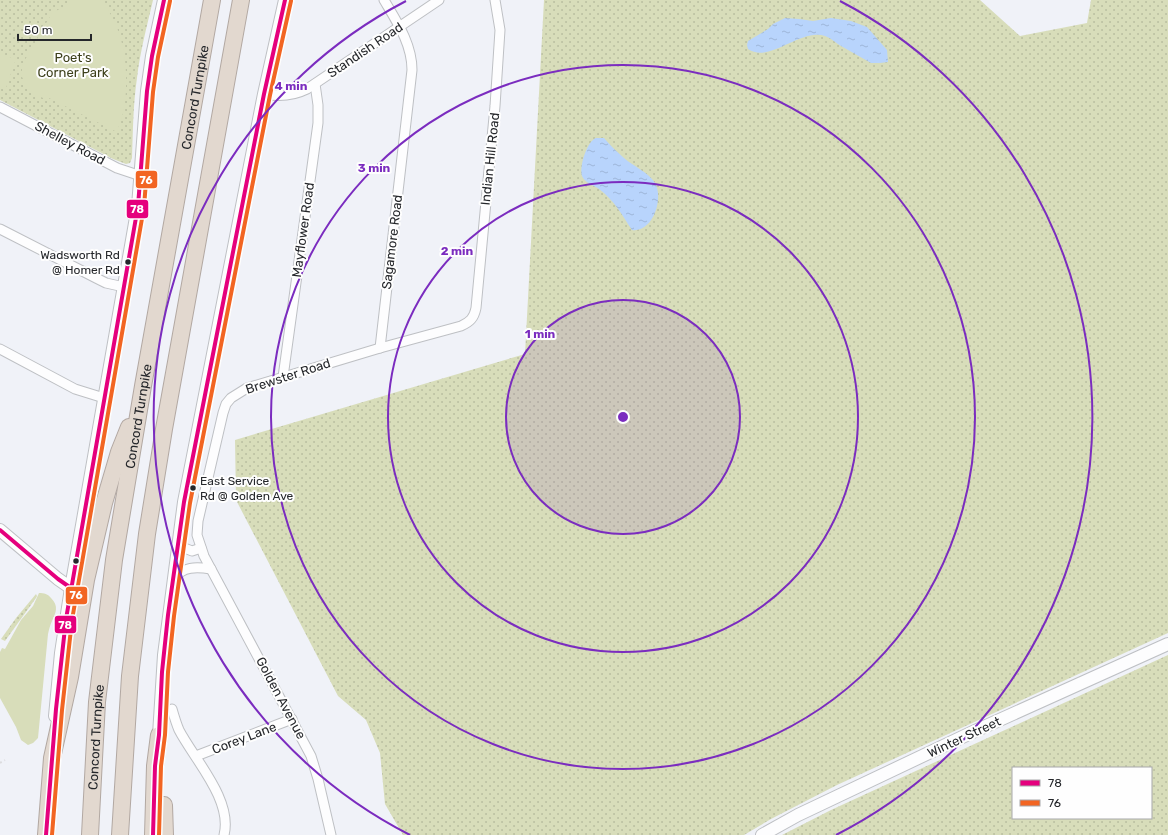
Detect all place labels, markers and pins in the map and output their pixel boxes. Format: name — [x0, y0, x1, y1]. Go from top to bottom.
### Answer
place label: Wadsworth Rd @ Homer Rd — [40, 248, 120, 277]
marker: Wadsworth Rd @ Homer Rd — [123, 257, 133, 267]
centre of rings — [616, 410, 630, 424]
place label: East Service Rd @ Golden Ave — [200, 474, 294, 503]
marker: East Service Rd @ Golden Ave — [188, 483, 198, 493]
unlabelled marker — [71, 556, 81, 566]

